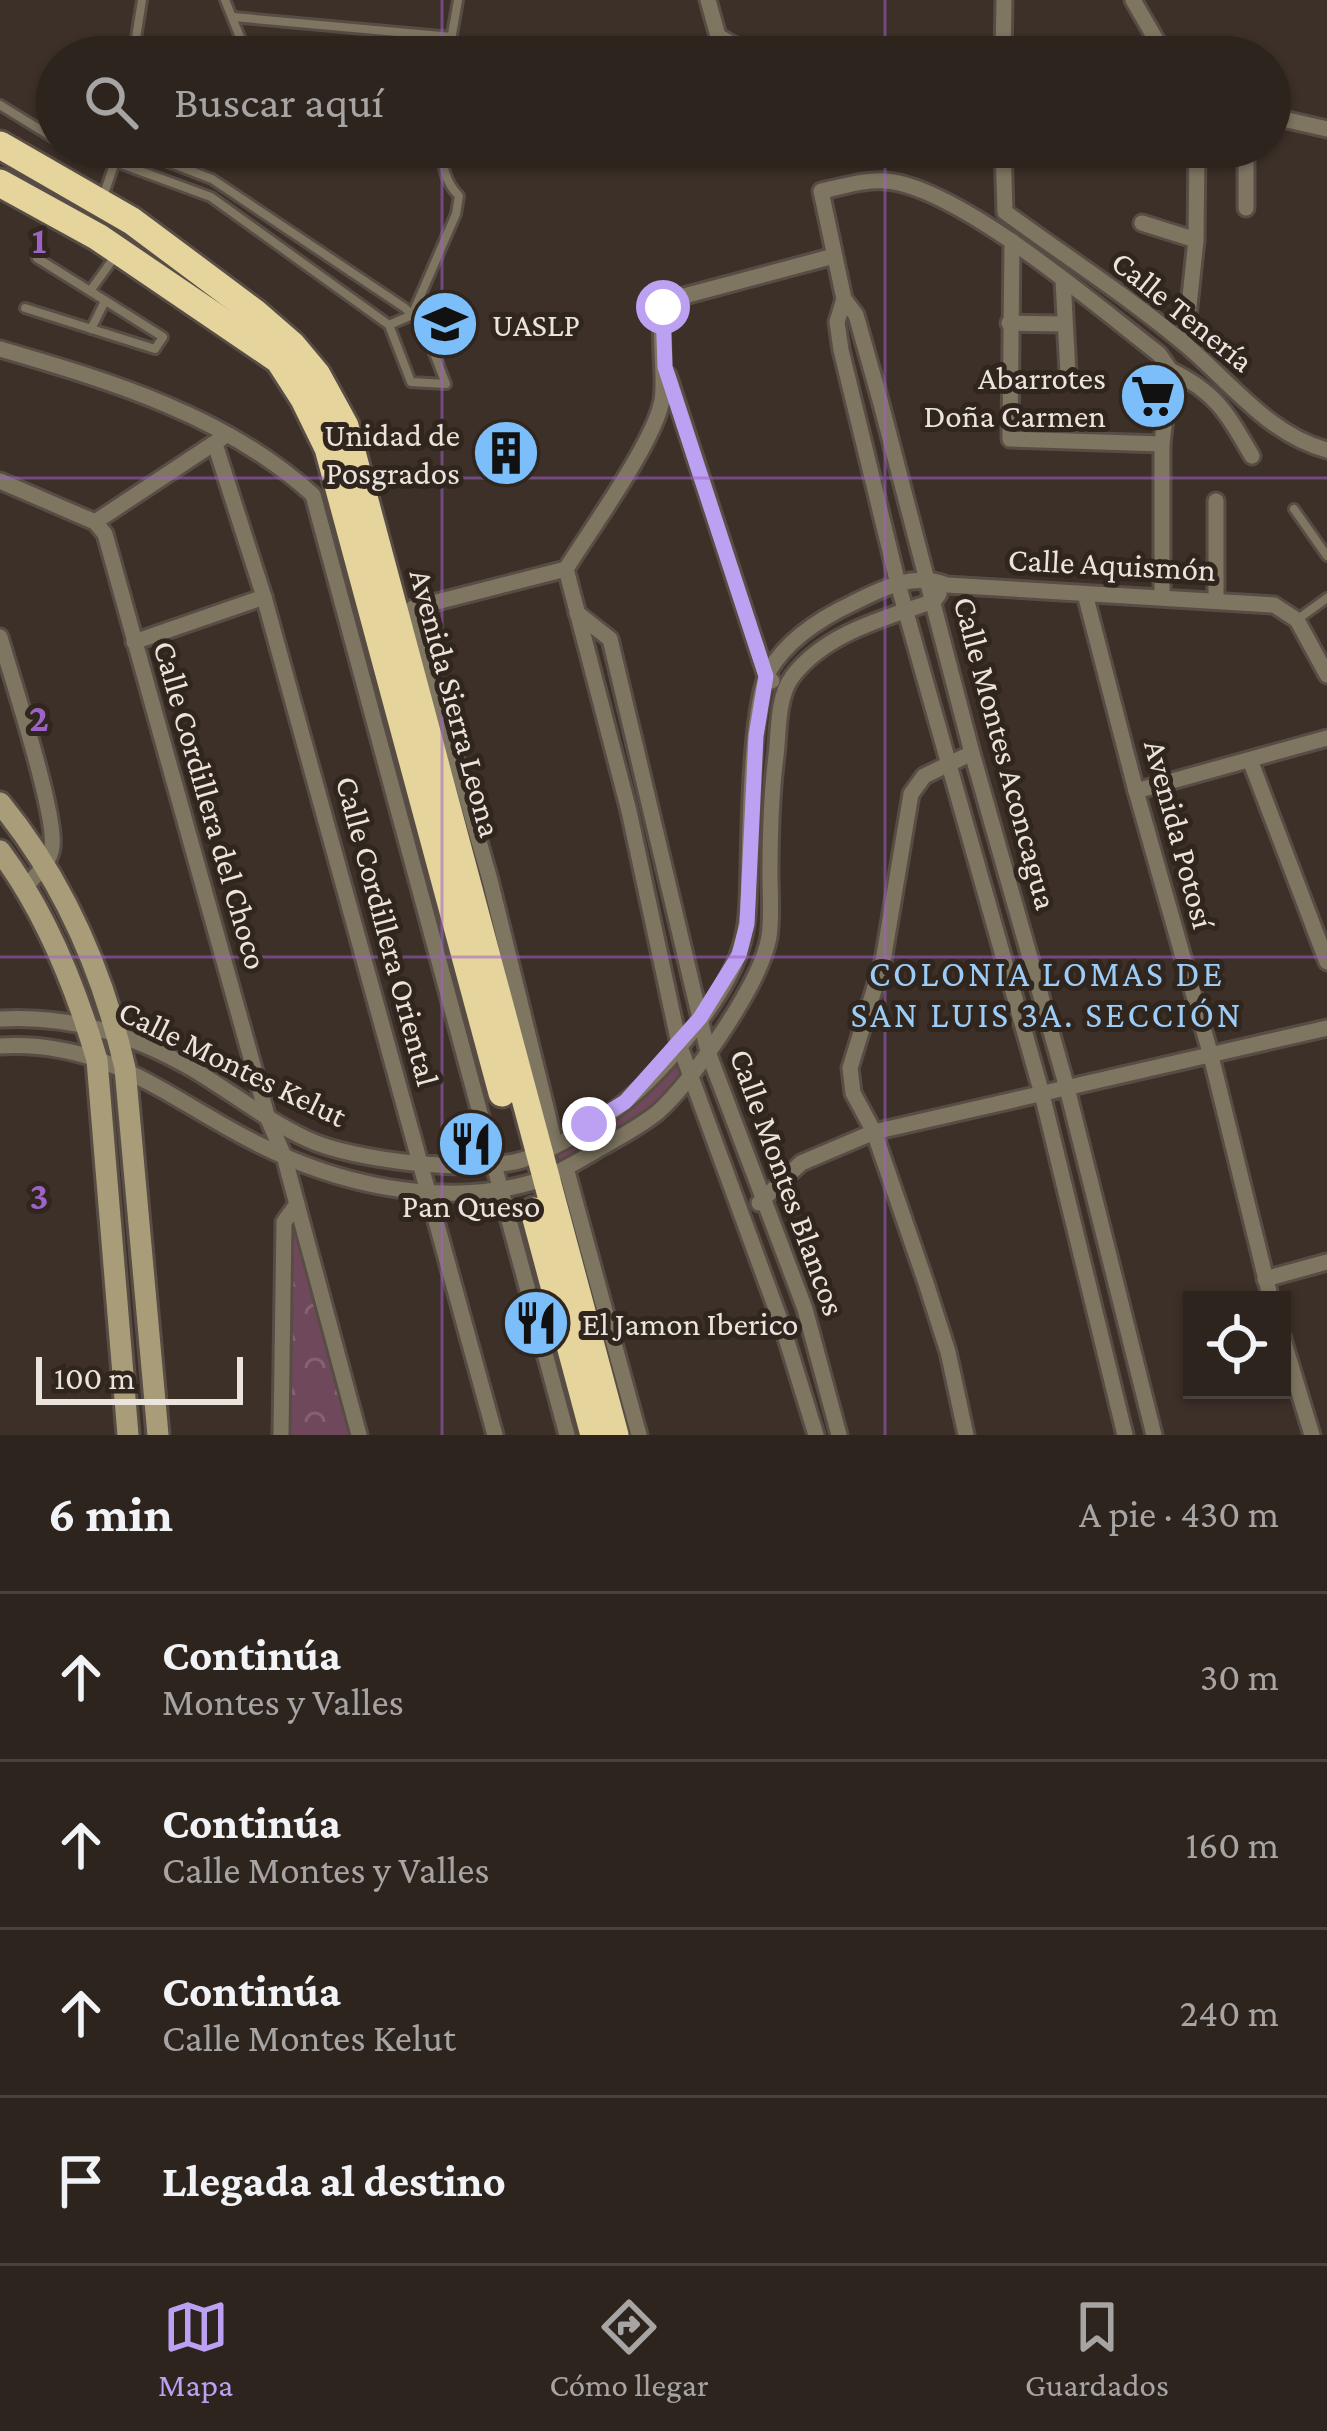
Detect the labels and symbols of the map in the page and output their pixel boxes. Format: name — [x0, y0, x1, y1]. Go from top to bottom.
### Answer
text: 1 — [32, 218, 46, 261]
street label: Calle Tenería — [1105, 243, 1261, 379]
route start — [636, 280, 690, 334]
school or university icon: UASLP — [410, 289, 480, 359]
place label: UASLP — [492, 306, 580, 343]
place label: Abarrotes Doña Carmen — [923, 359, 1106, 434]
supermarket icon: Abarrotes Doña Carmen — [1118, 361, 1188, 431]
place label: Unidad de Posgrados — [324, 416, 460, 491]
building icon: Unidad de Posgrados — [471, 418, 541, 488]
street label: Calle Aquismón — [1007, 540, 1217, 588]
street label: Avenida Sierra Leona — [402, 565, 510, 841]
street label: Calle Montes Aconcagua — [946, 592, 1066, 914]
street label: Calle Cordillera del Choco — [146, 637, 276, 973]
text: 2 — [29, 696, 49, 739]
street label: Avenida Potosí — [1137, 736, 1223, 934]
street label: Calle Cordillera Oriental — [329, 772, 447, 1090]
district label: COLONIA LOMAS DE SAN LUIS 3A. SECCIÓN — [851, 954, 1243, 1035]
street label: Calle Montes Kelut — [113, 992, 354, 1135]
street label: Calle Montes Blancos — [723, 1044, 853, 1320]
route end — [562, 1097, 616, 1151]
restaurant icon: Pan Queso — [436, 1109, 506, 1179]
text: 3 — [29, 1174, 49, 1217]
place label: Pan Queso — [402, 1187, 540, 1224]
restaurant icon: El Jamon Iberico — [501, 1288, 571, 1358]
place label: El Jamon Iberico — [582, 1305, 798, 1342]
scale bar — [36, 1351, 243, 1404]

